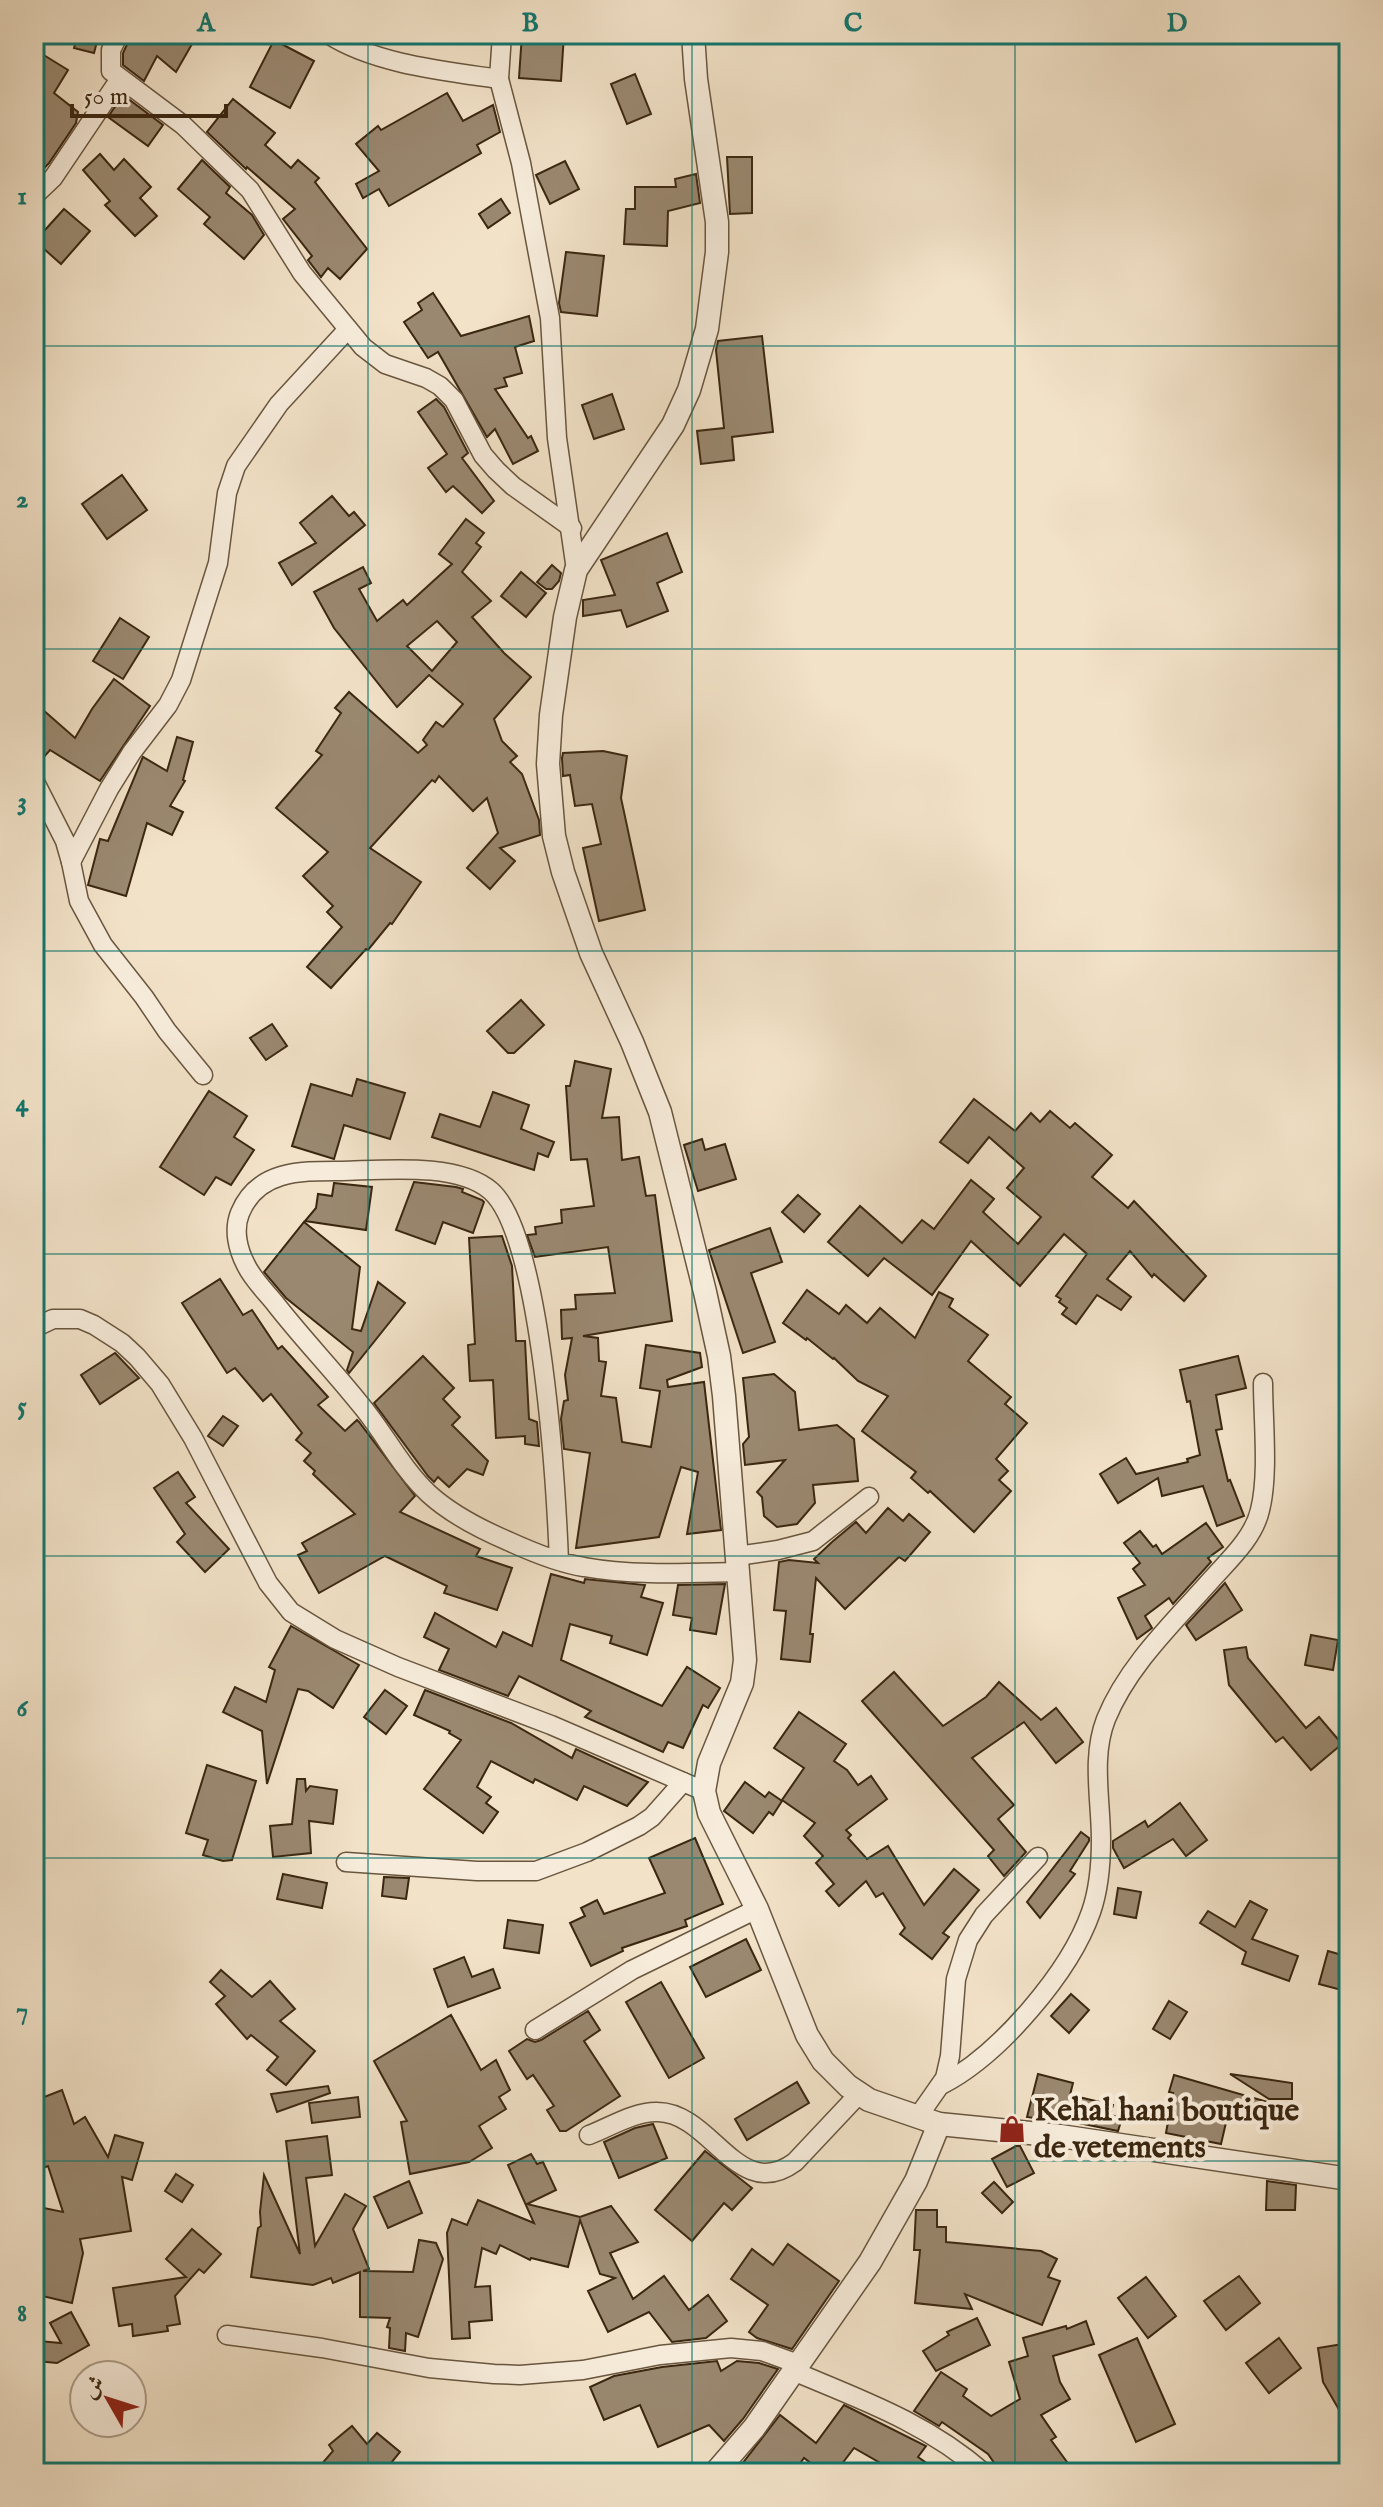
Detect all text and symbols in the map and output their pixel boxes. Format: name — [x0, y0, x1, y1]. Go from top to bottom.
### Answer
text: A — [196, 7, 216, 40]
text: B — [521, 7, 539, 40]
text: C — [844, 7, 863, 40]
text: D — [1167, 7, 1188, 40]
scale bar — [72, 68, 226, 118]
text: 50 m — [84, 82, 128, 113]
text: 1 — [17, 180, 27, 213]
text: 2 — [16, 483, 28, 516]
text: 3 — [17, 785, 27, 818]
text: 4 — [16, 1087, 30, 1120]
text: 5 — [17, 1390, 27, 1423]
text: 6 — [17, 1692, 29, 1725]
text: 7 — [16, 1995, 28, 2028]
place label: Kehal hani boutique de vetements — [1034, 2091, 1300, 2169]
shop icon: Kehal hani boutique de vetements — [997, 2114, 1027, 2144]
text: 8 — [17, 2297, 27, 2330]
north arrow — [68, 2359, 148, 2439]
text: ش — [76, 2370, 112, 2405]

